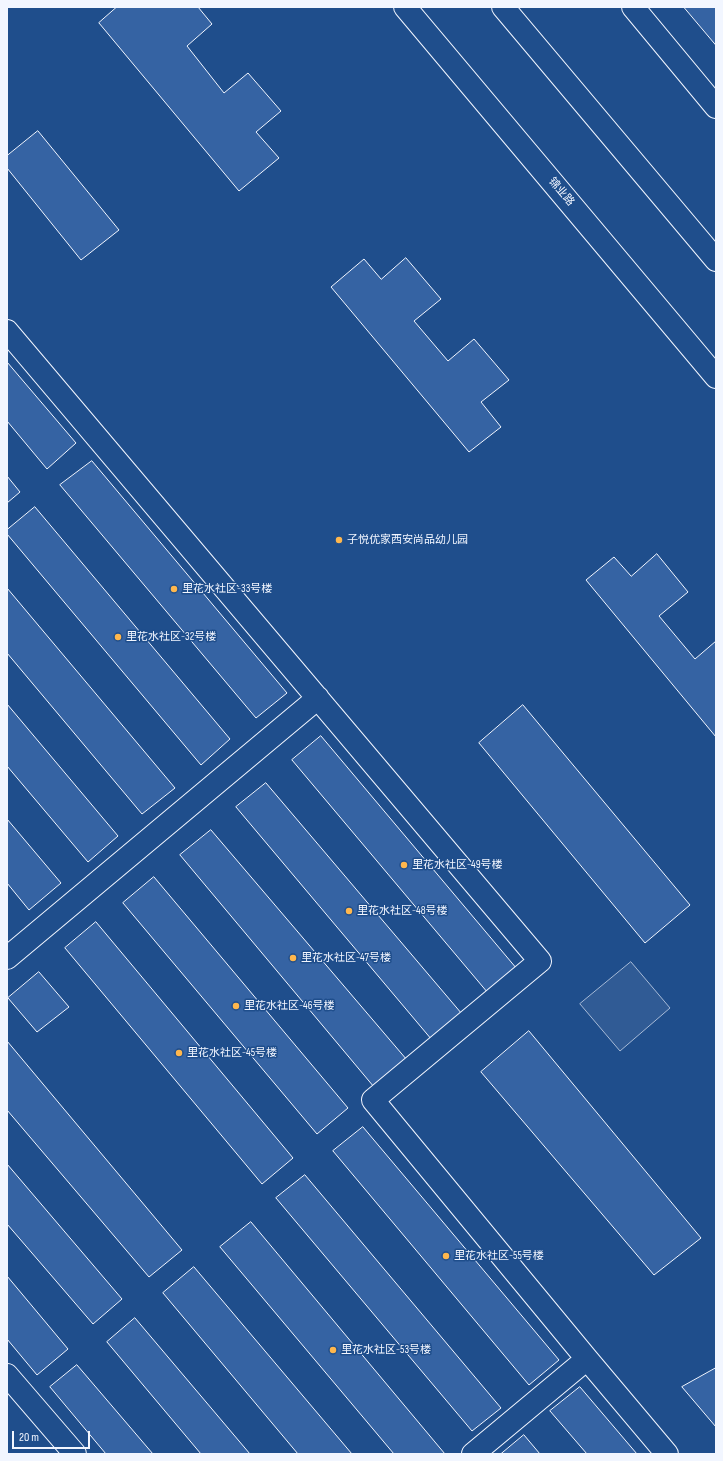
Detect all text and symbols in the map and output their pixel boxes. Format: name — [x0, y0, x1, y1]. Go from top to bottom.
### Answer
street label: 锦业路 — [545, 175, 577, 209]
place label: 子悦优家西安尚品幼儿园 — [347, 533, 468, 547]
marker: 子悦优家西安尚品幼儿园 — [334, 535, 344, 545]
place label: 里花水社区-33号楼 — [182, 582, 272, 596]
marker: 里花水社区-33号楼 — [169, 584, 179, 594]
place label: 里花水社区-32号楼 — [126, 630, 216, 644]
marker: 里花水社区-32号楼 — [113, 632, 123, 642]
place label: 里花水社区-49号楼 — [412, 858, 503, 872]
marker: 里花水社区-49号楼 — [399, 860, 409, 870]
place label: 里花水社区-48号楼 — [357, 904, 447, 918]
marker: 里花水社区-48号楼 — [344, 906, 354, 916]
place label: 里花水社区-47号楼 — [301, 951, 391, 965]
marker: 里花水社区-47号楼 — [288, 953, 298, 963]
place label: 里花水社区-46号楼 — [244, 999, 334, 1013]
marker: 里花水社区-46号楼 — [231, 1001, 241, 1011]
place label: 里花水社区-45号楼 — [187, 1046, 277, 1060]
marker: 里花水社区-45号楼 — [174, 1048, 184, 1058]
place label: 里花水社区-55号楼 — [454, 1249, 544, 1263]
marker: 里花水社区-55号楼 — [441, 1251, 451, 1261]
place label: 里花水社区-53号楼 — [341, 1343, 431, 1357]
marker: 里花水社区-53号楼 — [328, 1345, 338, 1355]
scale bar — [14, 1423, 92, 1449]
text: 20 m — [19, 1430, 39, 1445]

